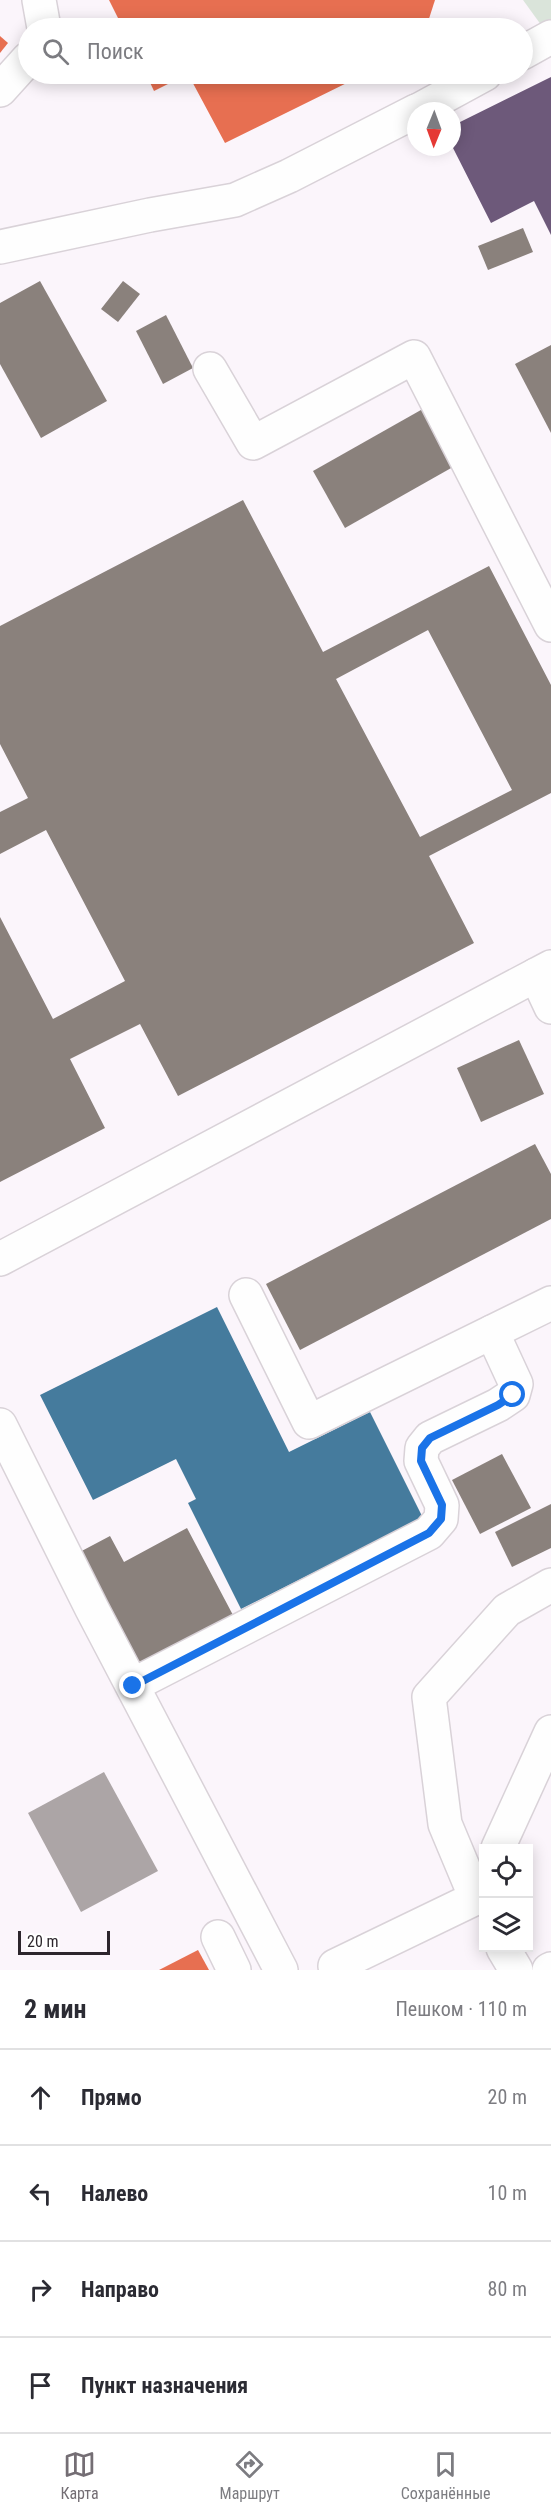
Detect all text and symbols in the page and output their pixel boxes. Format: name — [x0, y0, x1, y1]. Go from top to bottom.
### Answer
search box — [18, 18, 533, 84]
icon: search — [39, 35, 72, 68]
text: Поиск — [87, 39, 144, 64]
north arrow — [407, 102, 461, 156]
route start — [499, 1381, 525, 1407]
route end — [119, 1672, 145, 1698]
map controls — [479, 1844, 533, 1952]
button: locate — [479, 1844, 533, 1898]
button: layers — [479, 1898, 533, 1952]
scale bar — [18, 1928, 110, 1956]
text: 20 m — [27, 1932, 59, 1951]
text: 2 мин — [24, 1994, 86, 2024]
text: Пешком · 110 m — [395, 1997, 527, 2021]
icon: ahead — [24, 2081, 57, 2114]
text: Прямо — [81, 2085, 142, 2110]
text: 20 m — [488, 2085, 527, 2109]
icon: left — [24, 2177, 57, 2210]
text: Налево — [81, 2181, 148, 2206]
text: 10 m — [488, 2181, 527, 2205]
icon: right — [24, 2273, 57, 2306]
text: Направо — [81, 2277, 159, 2302]
text: 80 m — [488, 2277, 527, 2301]
icon: arrive — [24, 2369, 57, 2402]
text: Пункт назначения — [81, 2373, 248, 2398]
tab: Карта — [60, 2448, 99, 2503]
tab: Маршрут — [220, 2448, 280, 2503]
tab: Сохранённые — [401, 2448, 491, 2503]

